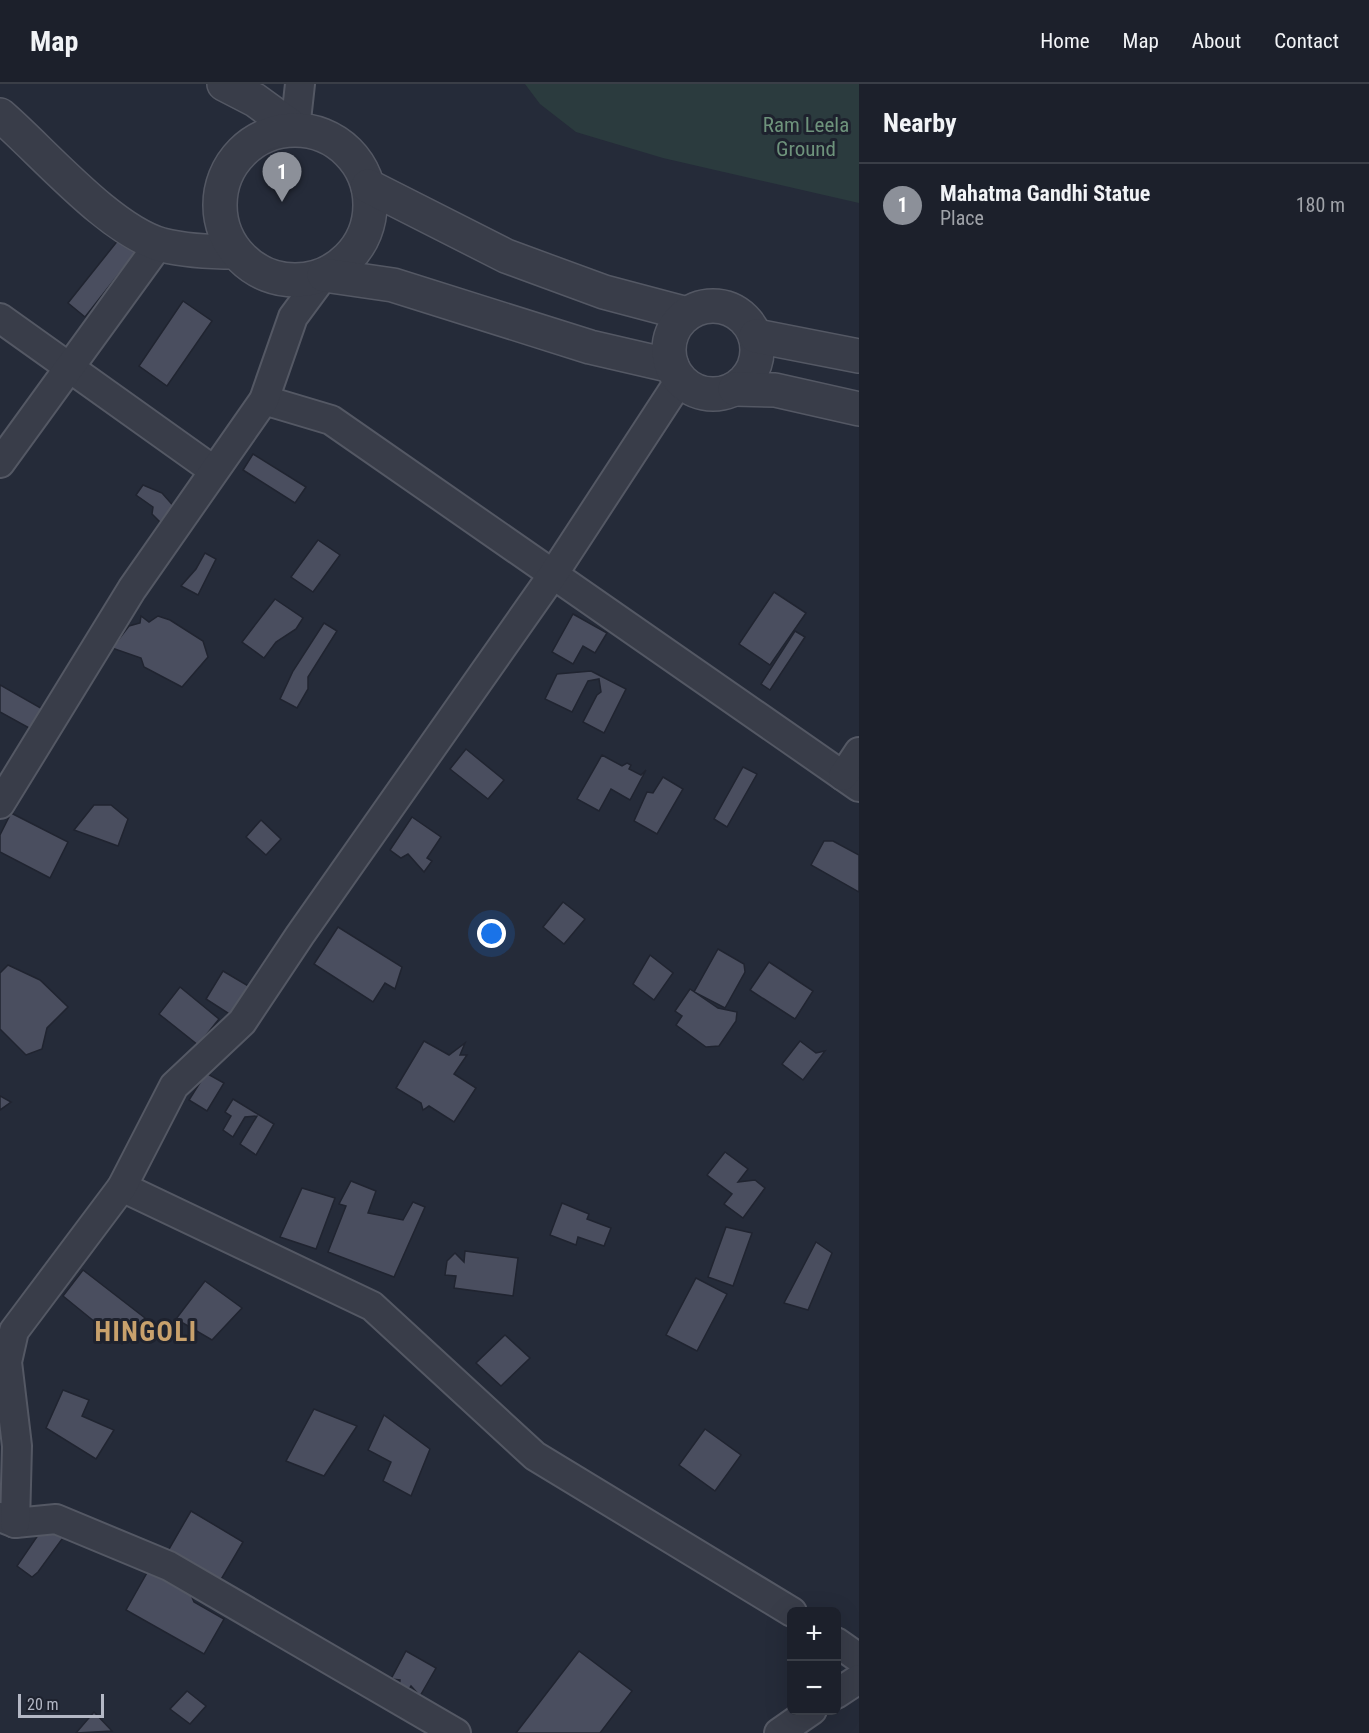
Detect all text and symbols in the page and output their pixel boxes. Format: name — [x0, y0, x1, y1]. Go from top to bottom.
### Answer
text: Map — [30, 25, 78, 58]
text: Home — [1040, 29, 1090, 53]
text: Map — [1123, 29, 1159, 53]
text: About — [1192, 29, 1241, 53]
text: Contact — [1274, 29, 1339, 53]
text: Nearby — [883, 108, 957, 138]
park label: Ram Leela Ground — [763, 113, 849, 161]
pin: 1 — [262, 152, 302, 202]
text: Mahatma Gandhi Statue — [940, 181, 1150, 206]
text: 1 — [897, 193, 908, 217]
text: 180 m — [1296, 193, 1345, 217]
text: Place — [940, 206, 984, 230]
your location — [477, 919, 506, 948]
district label: HINGOLI — [94, 1316, 198, 1348]
map controls — [787, 1607, 841, 1715]
button: + — [787, 1607, 841, 1661]
button: − — [787, 1661, 841, 1715]
scale bar — [18, 1691, 104, 1718]
text: 20 m — [27, 1695, 59, 1714]

